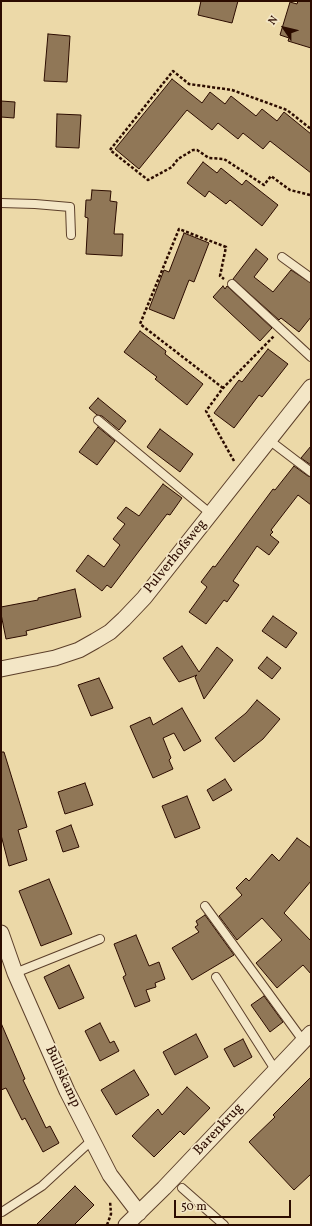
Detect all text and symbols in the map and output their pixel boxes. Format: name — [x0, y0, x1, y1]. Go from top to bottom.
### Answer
north arrow — [264, 8, 304, 48]
text: N — [265, 13, 282, 28]
street label: Pulverhofsweg — [141, 516, 211, 598]
street label: Bullskamp — [40, 1044, 84, 1110]
street label: Barenkrug — [191, 1100, 247, 1160]
scale bar — [176, 1192, 293, 1218]
text: 50 m — [181, 1199, 207, 1215]

